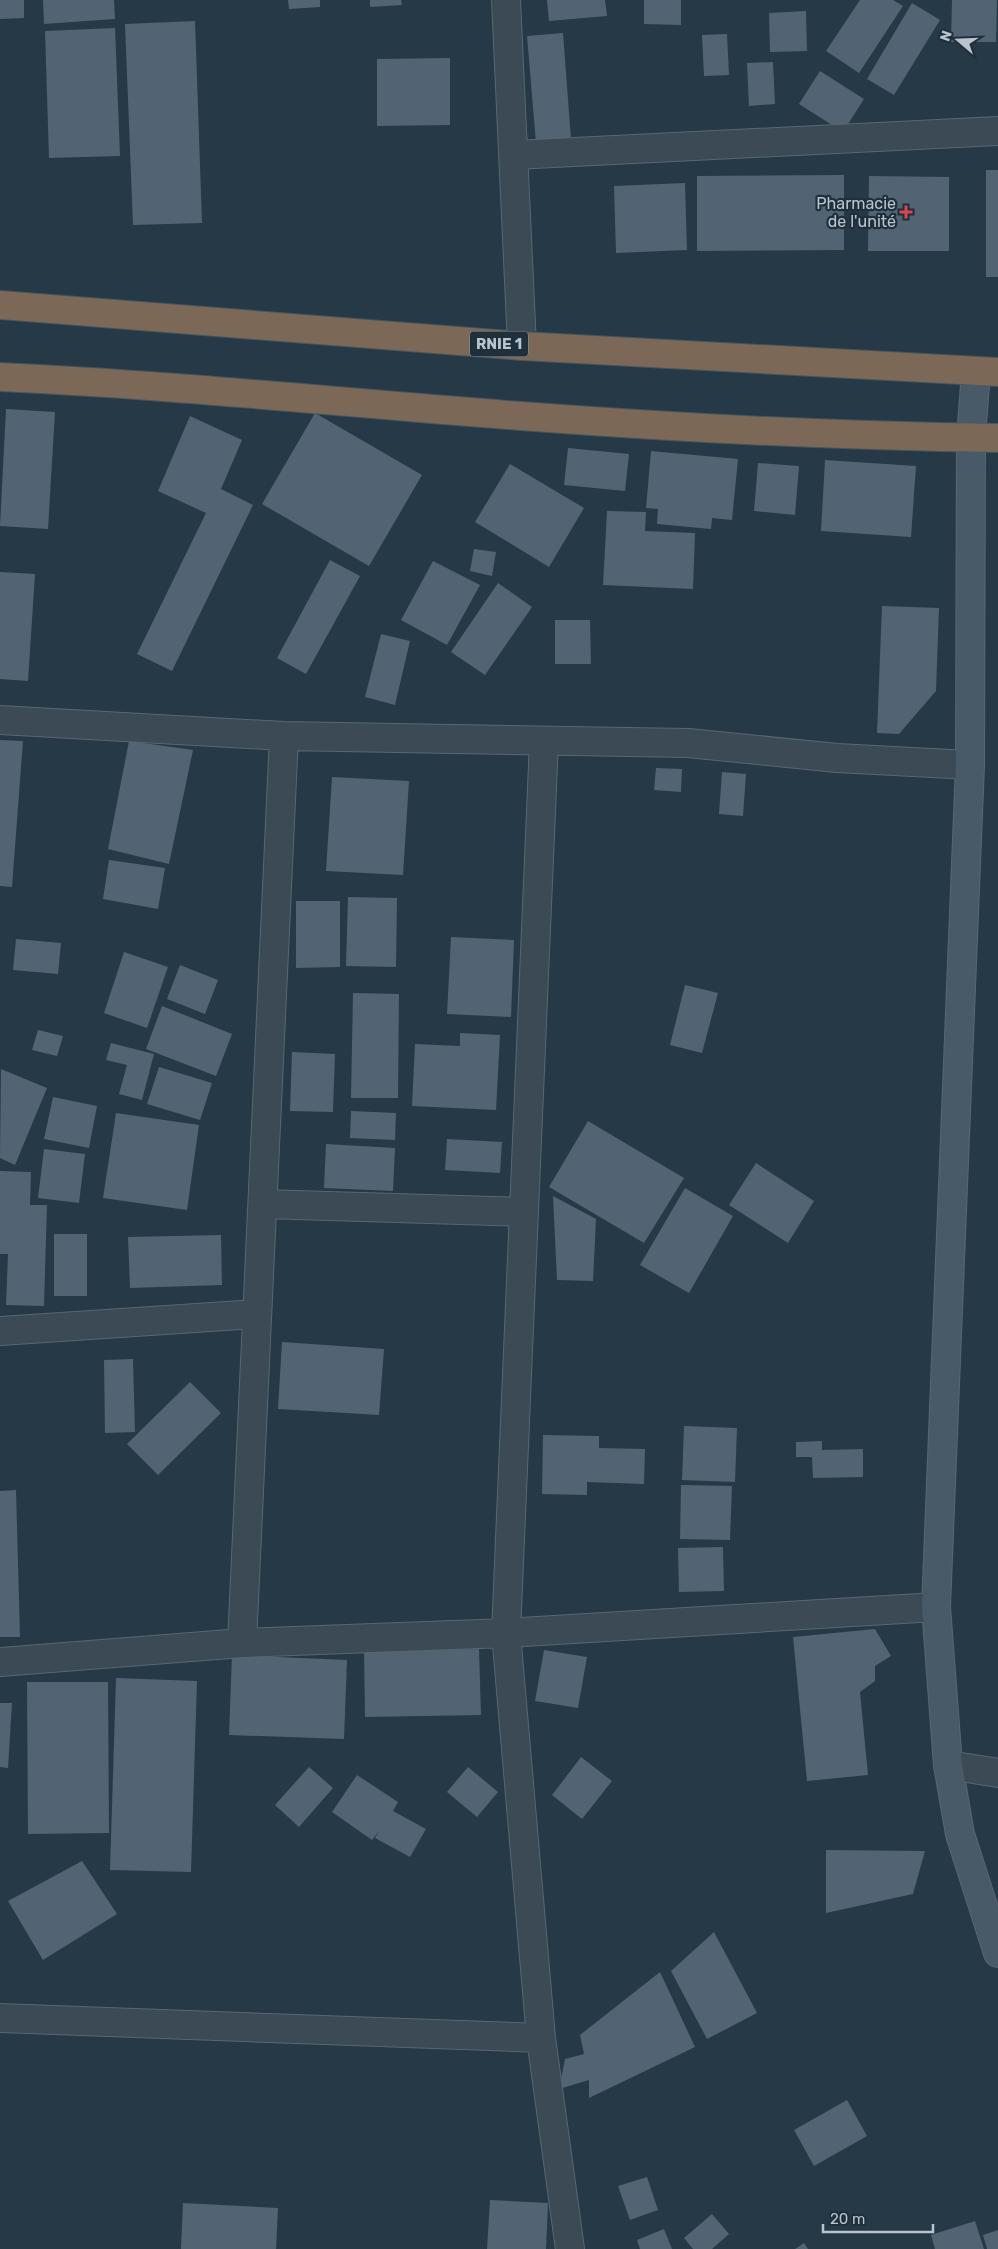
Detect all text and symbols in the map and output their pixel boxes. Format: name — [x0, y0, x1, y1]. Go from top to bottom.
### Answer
north arrow — [933, 15, 983, 65]
text: N — [937, 28, 956, 43]
place label: Pharmacie de l'unité — [816, 194, 896, 231]
marker: Pharmacie de l'unité — [900, 206, 912, 218]
road number: RNIE 1 — [470, 332, 528, 356]
scale bar — [823, 2202, 933, 2234]
text: 20 m — [830, 2210, 865, 2228]

